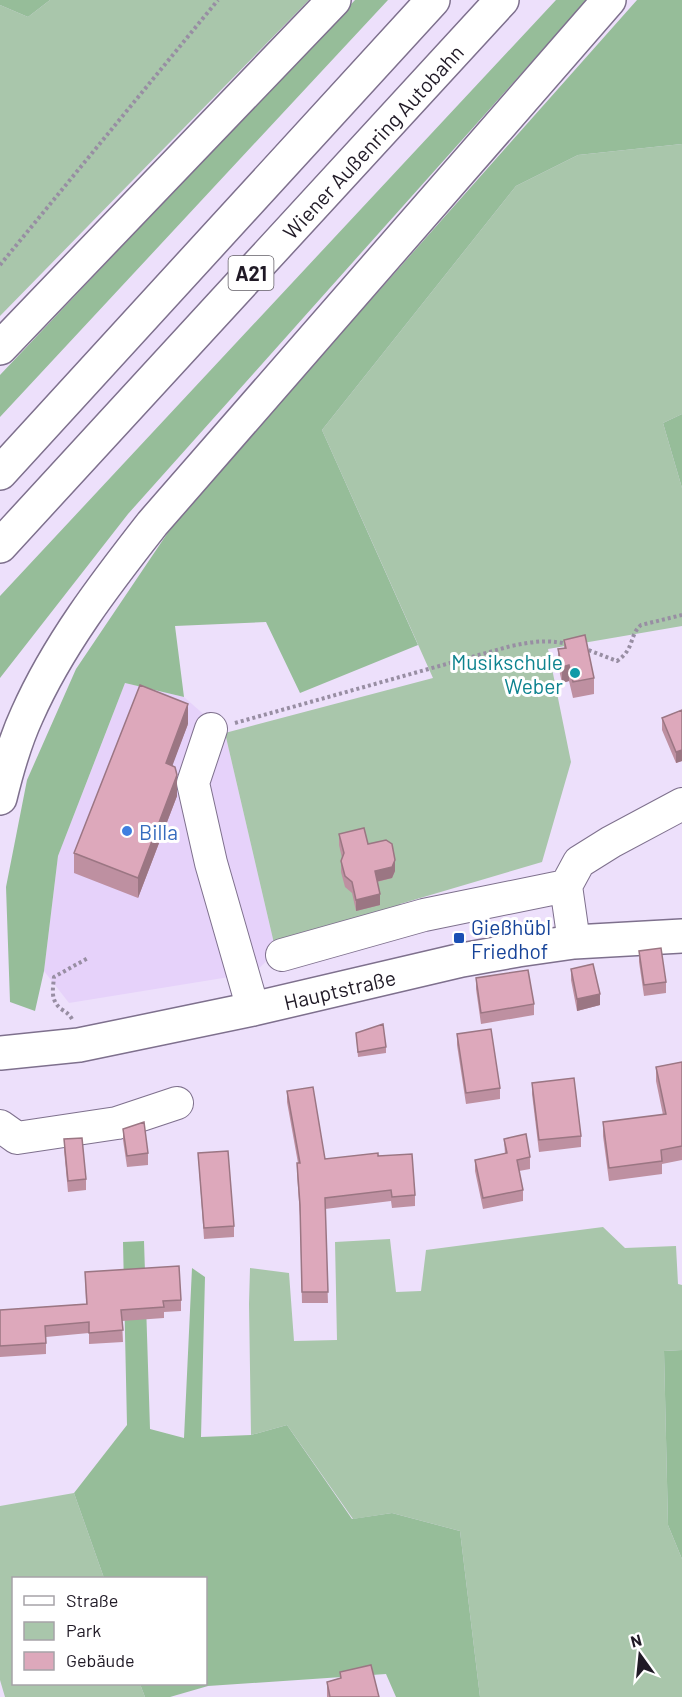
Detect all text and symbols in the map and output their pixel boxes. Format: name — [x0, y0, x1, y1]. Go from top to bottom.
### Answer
street label: Wiener Außenring Autobahn — [277, 39, 468, 243]
road number: A21 — [228, 256, 274, 290]
place label: Musikschule Weber — [451, 649, 563, 698]
marker: Musikschule Weber — [568, 666, 582, 680]
place label: Billa — [139, 819, 178, 844]
marker: Billa — [120, 824, 134, 838]
place label: Gießhübl Friedhof — [471, 914, 551, 963]
marker: Gießhübl Friedhof — [452, 931, 466, 945]
street label: Hauptstraße — [281, 964, 398, 1014]
legend — [12, 1577, 207, 1685]
text: Straße — [66, 1589, 118, 1611]
text: Park — [66, 1619, 101, 1641]
north arrow — [610, 1625, 670, 1685]
text: N — [628, 1629, 644, 1651]
text: Gebäude — [66, 1649, 135, 1671]

